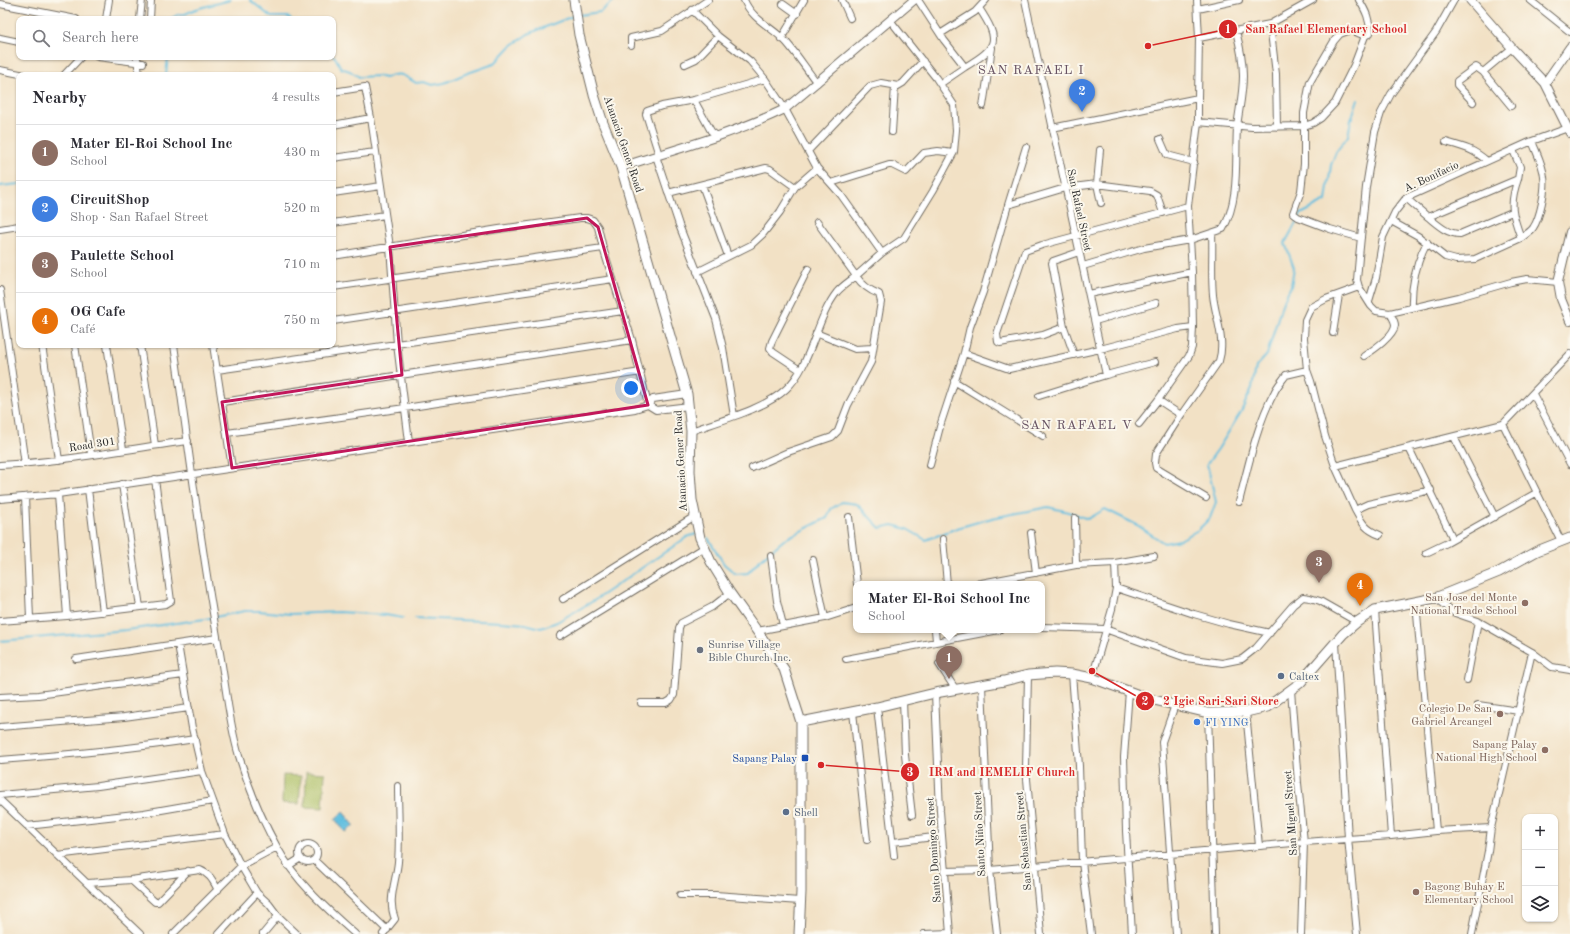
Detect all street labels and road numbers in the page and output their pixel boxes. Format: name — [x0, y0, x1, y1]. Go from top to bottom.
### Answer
street label: Atanacio Gener Road — [601, 95, 644, 194]
street label: A. Bonifacio — [1403, 160, 1461, 195]
street label: San Rafael Street — [1064, 168, 1093, 253]
street label: Atanacio Gener Road — [673, 410, 690, 512]
street label: Road 301 — [68, 436, 116, 455]
street label: San Miguel Street — [1283, 770, 1300, 856]
street label: Santo Niño Street — [973, 791, 988, 877]
street label: San Sebastian Street — [1015, 791, 1034, 891]
street label: Santo Domingo Street — [925, 797, 944, 903]

